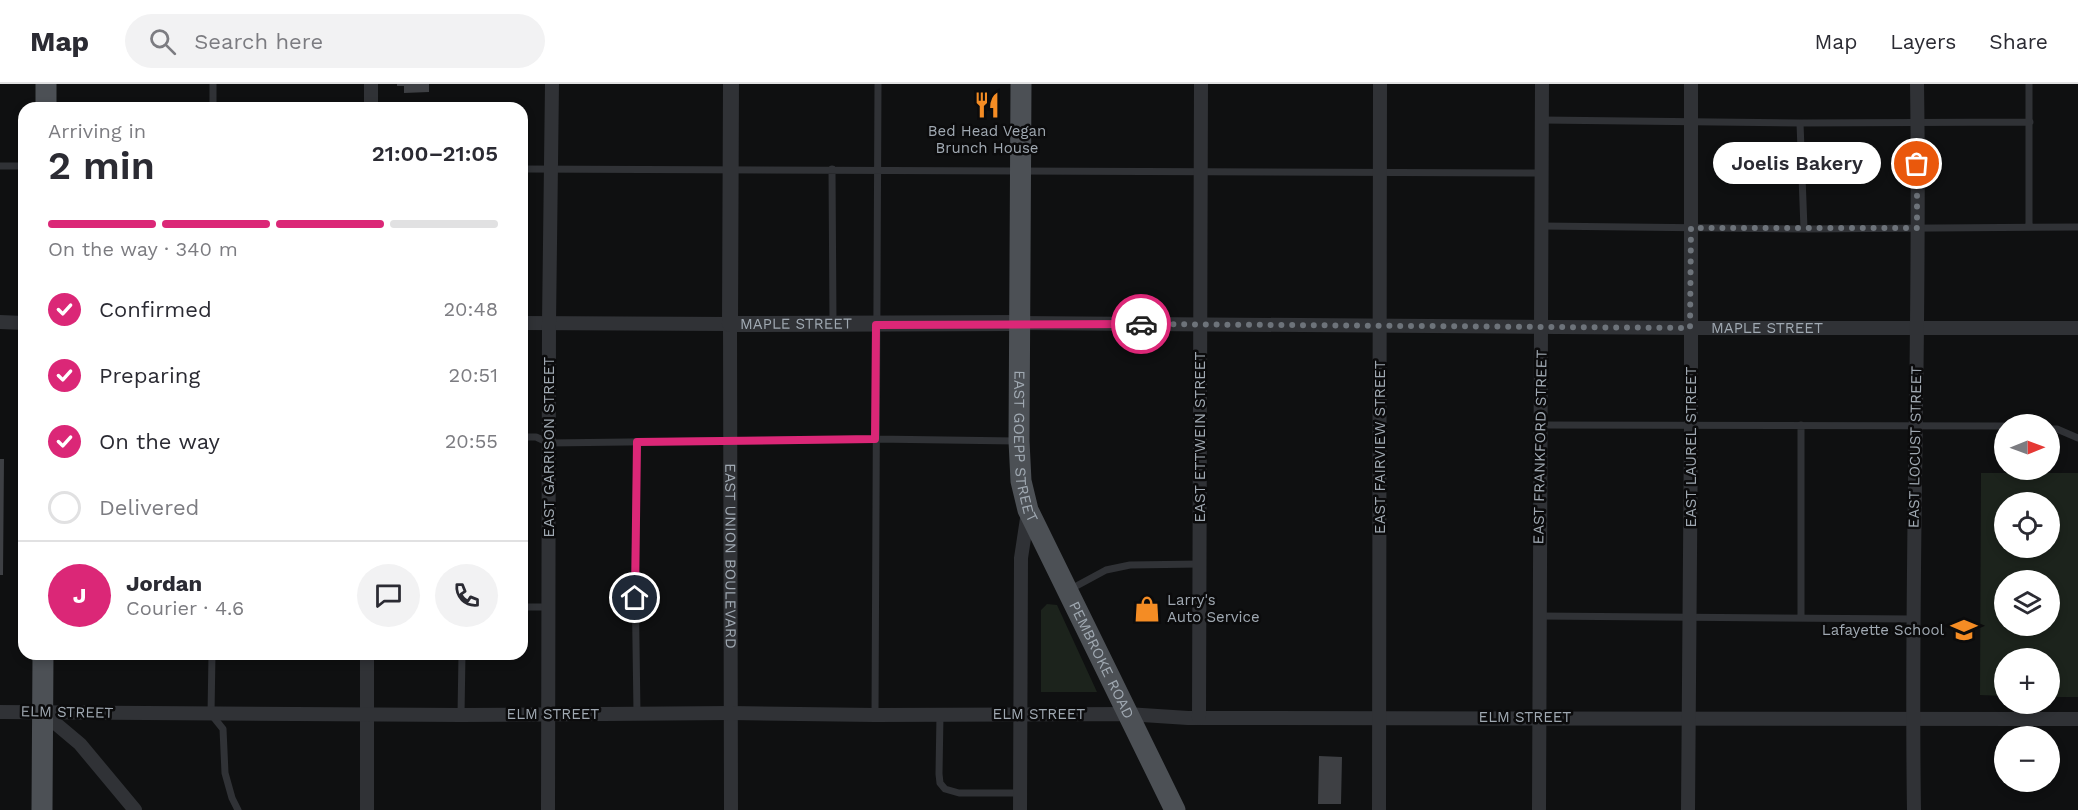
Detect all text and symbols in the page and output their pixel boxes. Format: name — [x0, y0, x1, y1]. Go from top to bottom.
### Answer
search box — [125, 14, 545, 68]
text: Map — [30, 25, 89, 58]
icon: search — [146, 25, 179, 58]
text: Search here — [194, 29, 323, 54]
text: Map — [1814, 29, 1857, 54]
text: Layers — [1890, 29, 1956, 54]
text: Share — [1989, 29, 2048, 54]
restaurant icon: Bed Head Vegan Brunch House — [972, 90, 1002, 120]
text: Arriving in — [48, 119, 146, 143]
place label: Bed Head Vegan Brunch House — [928, 122, 1046, 157]
pin — [1891, 138, 1942, 189]
text: 21:00–21:05 — [372, 141, 498, 166]
text: 2 min — [48, 143, 155, 188]
callout: Joelis Bakery — [1713, 143, 1881, 185]
icon: bag — [1900, 147, 1933, 180]
text: Joelis Bakery — [1731, 151, 1863, 175]
text: On the way · 340 m — [48, 237, 238, 261]
icon: check — [48, 293, 81, 326]
courier — [1111, 294, 1171, 354]
text: Confirmed — [99, 297, 212, 322]
text: 20:48 — [443, 297, 498, 321]
icon: car — [1125, 308, 1158, 341]
street label: MAPLE STREET — [740, 315, 852, 333]
street label: MAPLE STREET — [1711, 319, 1823, 337]
street label: EAST FRANKFORD STREET — [1529, 350, 1551, 544]
street label: EAST ETTWEIN STREET — [1191, 352, 1209, 522]
street label: EAST GARRISON STREET — [540, 357, 558, 537]
icon: check — [48, 359, 81, 392]
street label: EAST FAIRVIEW STREET — [1371, 360, 1389, 534]
text: Preparing — [99, 363, 200, 388]
text: 20:51 — [449, 363, 498, 387]
street label: EAST LAUREL STREET — [1682, 366, 1700, 528]
street label: EAST LOCUST STREET — [1905, 366, 1925, 528]
street label: EAST GOEPP STREET — [1010, 370, 1042, 526]
north arrow — [1994, 414, 2060, 480]
map controls — [1994, 414, 2060, 792]
icon: check — [48, 425, 81, 458]
text: On the way — [99, 429, 220, 454]
text: 20:55 — [445, 429, 498, 453]
street label: EAST UNION BOULEVARD — [721, 463, 740, 649]
button: locate — [1994, 492, 2060, 558]
text: Delivered — [99, 495, 199, 520]
button: chat — [357, 564, 420, 627]
button: phone — [435, 564, 498, 627]
button: layers — [1994, 570, 2060, 636]
text: Jordan — [126, 571, 202, 596]
pin — [609, 572, 660, 623]
icon: home — [618, 581, 651, 614]
text: J — [73, 583, 86, 608]
place label: Larry's Auto Service — [1167, 591, 1260, 626]
shop icon: Larry's Auto Service — [1132, 594, 1162, 624]
text: Courier · 4.6 — [126, 596, 244, 620]
street label: PEMBROKE ROAD — [1065, 598, 1138, 722]
school or university icon: Lafayette School — [1949, 615, 1979, 645]
place label: Lafayette School — [1822, 621, 1944, 639]
button: + — [1994, 648, 2060, 714]
street label: ELM STREET — [20, 702, 114, 722]
street label: ELM STREET — [507, 705, 599, 723]
street label: ELM STREET — [993, 705, 1085, 723]
street label: ELM STREET — [1479, 708, 1571, 726]
button: − — [1994, 726, 2060, 792]

